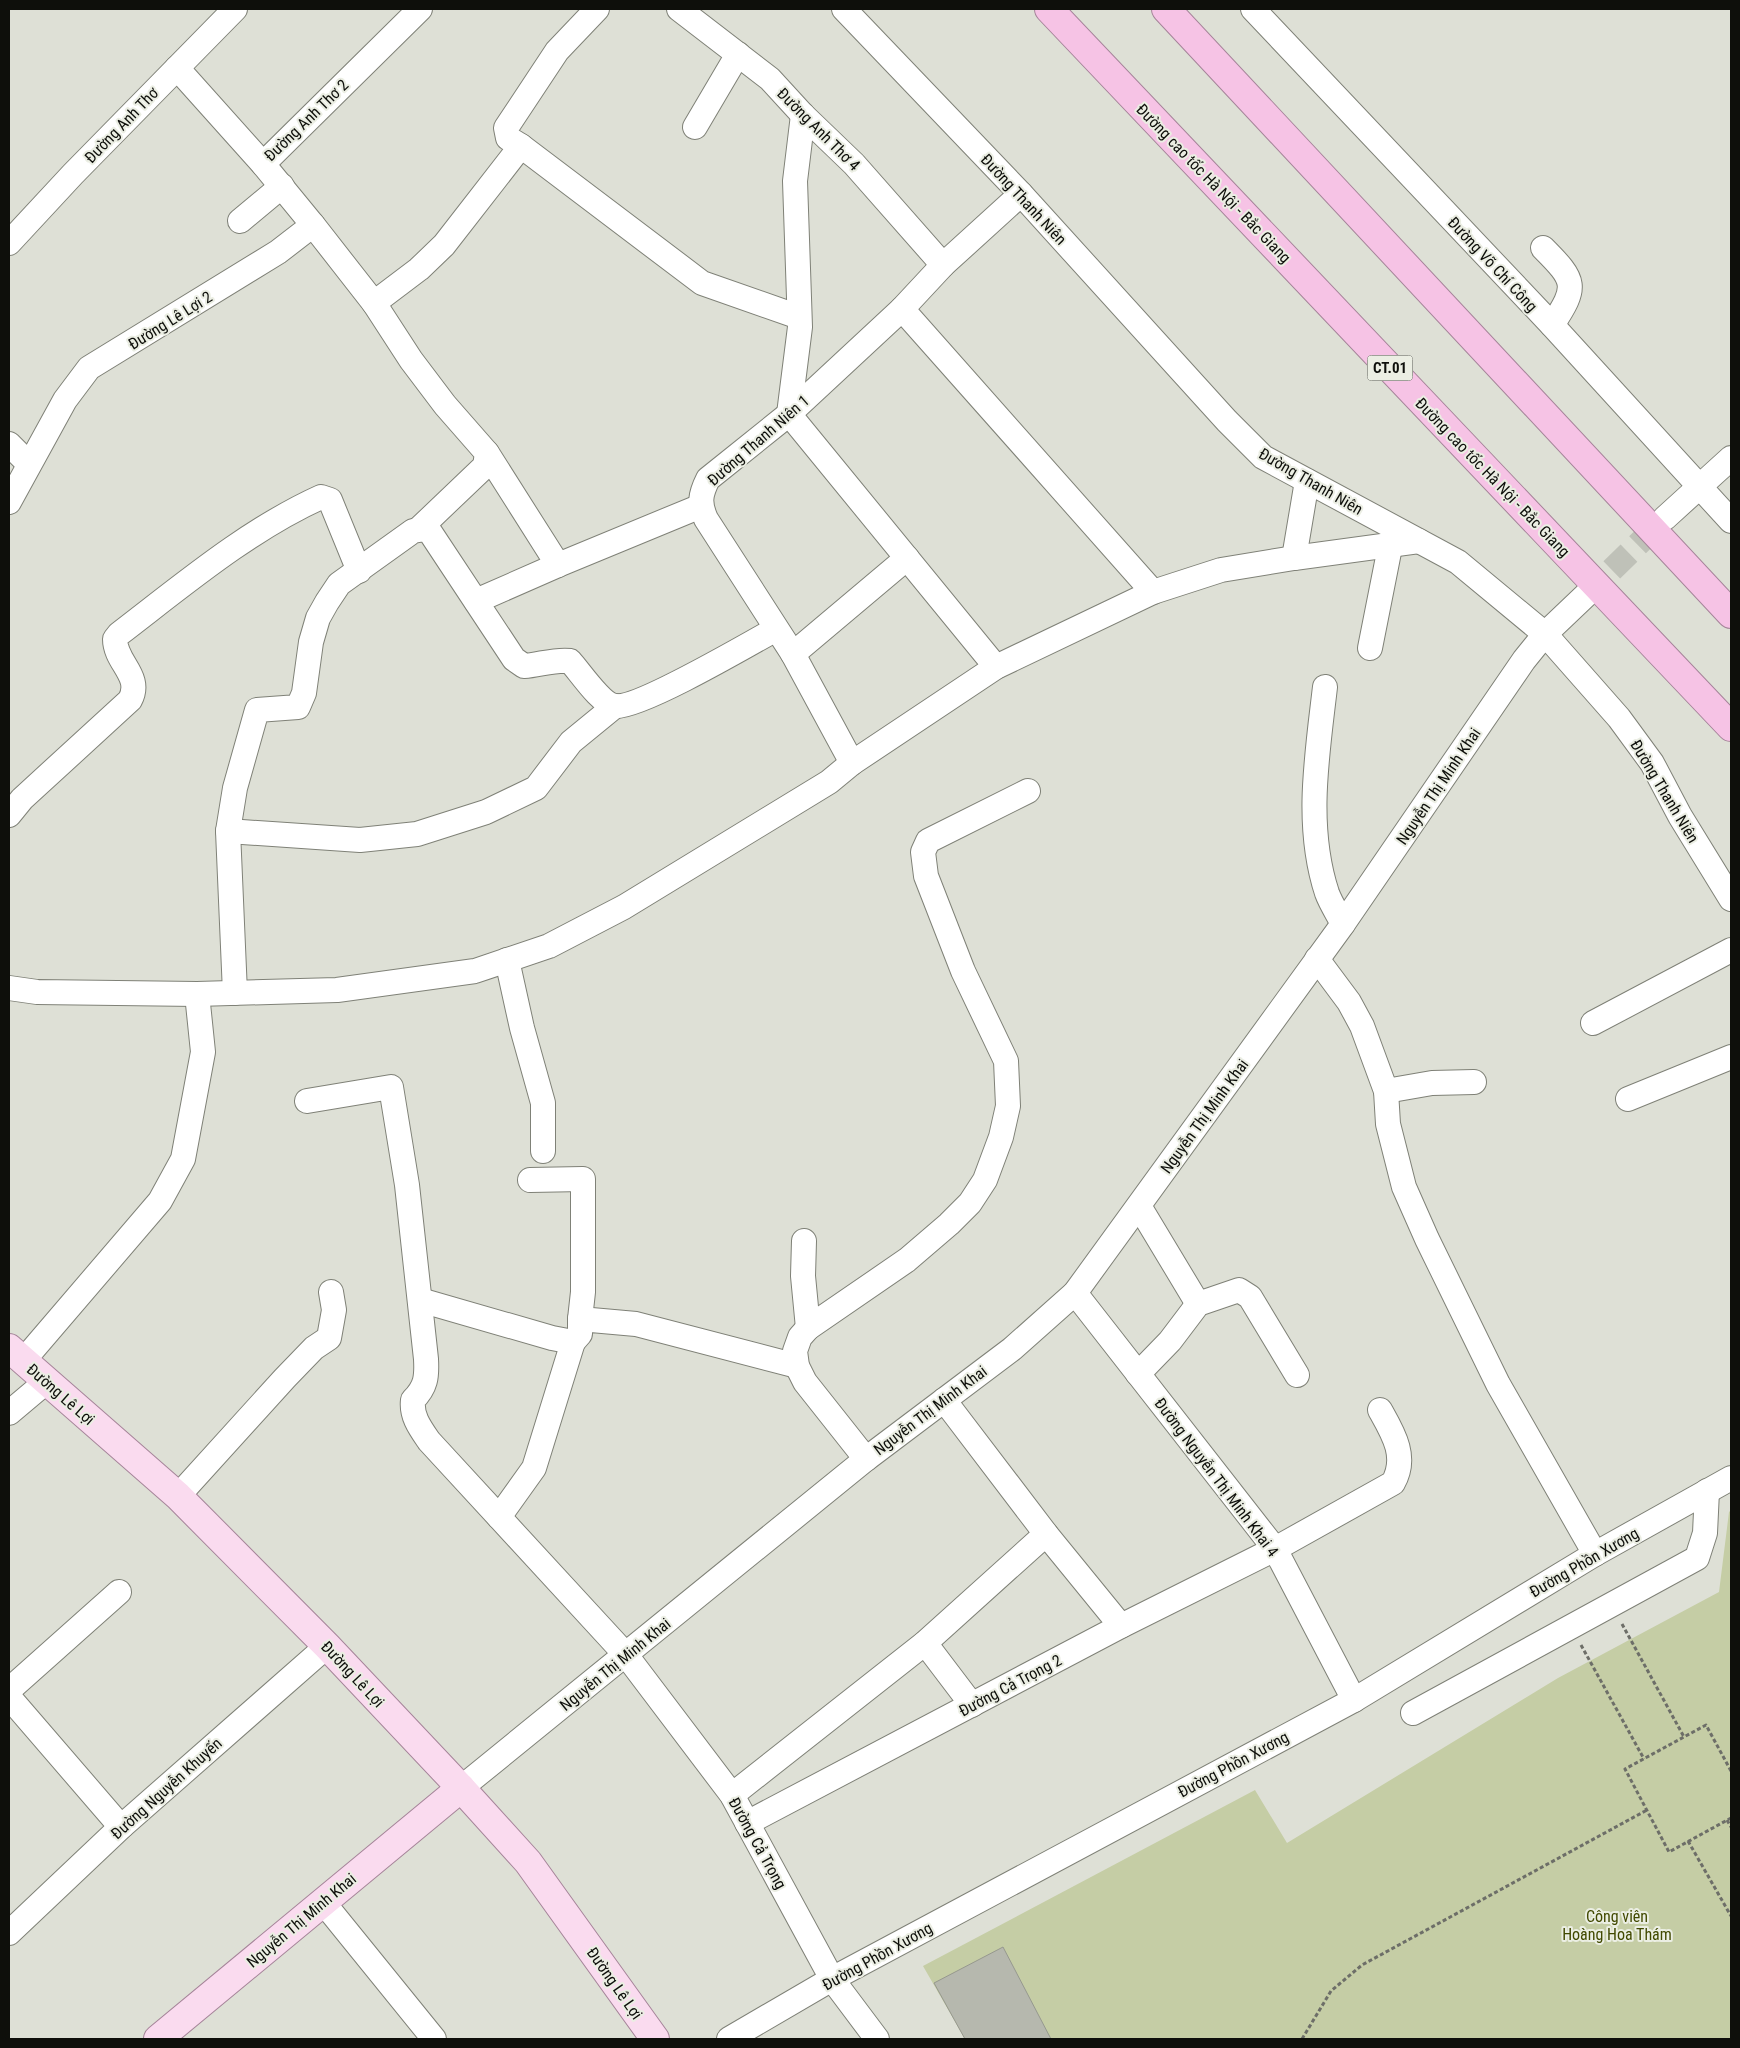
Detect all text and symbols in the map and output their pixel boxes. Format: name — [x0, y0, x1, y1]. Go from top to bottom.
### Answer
street label: Đường Anh Thơ 2 — [260, 76, 352, 165]
street label: Đường Anh Thơ — [81, 83, 163, 167]
street label: Đường Anh Thơ 4 — [773, 84, 864, 175]
street label: Đường cao tốc Hà Nội - Bắc Giang — [1132, 100, 1295, 267]
street label: Đường Thanh Niên — [977, 150, 1070, 249]
street label: Đường Võ Chí Công — [1444, 213, 1541, 316]
street label: Đường Lê Lợi 2 — [125, 287, 216, 354]
road number: CT.01 — [1368, 356, 1412, 380]
street label: Đường Thanh Niên 1 — [704, 391, 813, 490]
street label: Đường cao tốc Hà Nội - Bắc Giang — [1411, 394, 1574, 561]
street label: Đường Thanh Niên — [1255, 444, 1366, 519]
street label: Nguyễn Thị Minh Khai — [1392, 724, 1485, 848]
street label: Đường Thanh Niên — [1626, 736, 1703, 846]
street label: Nguyễn Thị Minh Khai — [1157, 1055, 1252, 1177]
street label: Đường Lê Lợi — [23, 1360, 98, 1429]
street label: Nguyễn Thị Minh Khai — [870, 1362, 991, 1459]
street label: Đường Nguyễn Thị Minh Khai 4 — [1151, 1394, 1283, 1561]
street label: Đường Phồn Xương — [1526, 1524, 1642, 1601]
street label: Nguyễn Thị Minh Khai — [556, 1614, 674, 1715]
street label: Đường Lê Lợi — [317, 1637, 388, 1711]
street label: Đường Cả Trọng 2 — [956, 1650, 1065, 1720]
street label: Đường Phồn Xương — [1175, 1727, 1292, 1802]
street label: Đường Nguyễn Khuyến — [107, 1734, 226, 1843]
street label: Đường Cả Trọng — [725, 1794, 791, 1892]
street label: Nguyễn Thị Minh Khai — [243, 1869, 360, 1972]
park label: Công viên Hoàng Hoa Thám — [1562, 1907, 1672, 1944]
street label: Đường Phồn Xương — [819, 1918, 936, 1994]
street label: Đường Lê Lợi — [583, 1944, 646, 2023]

